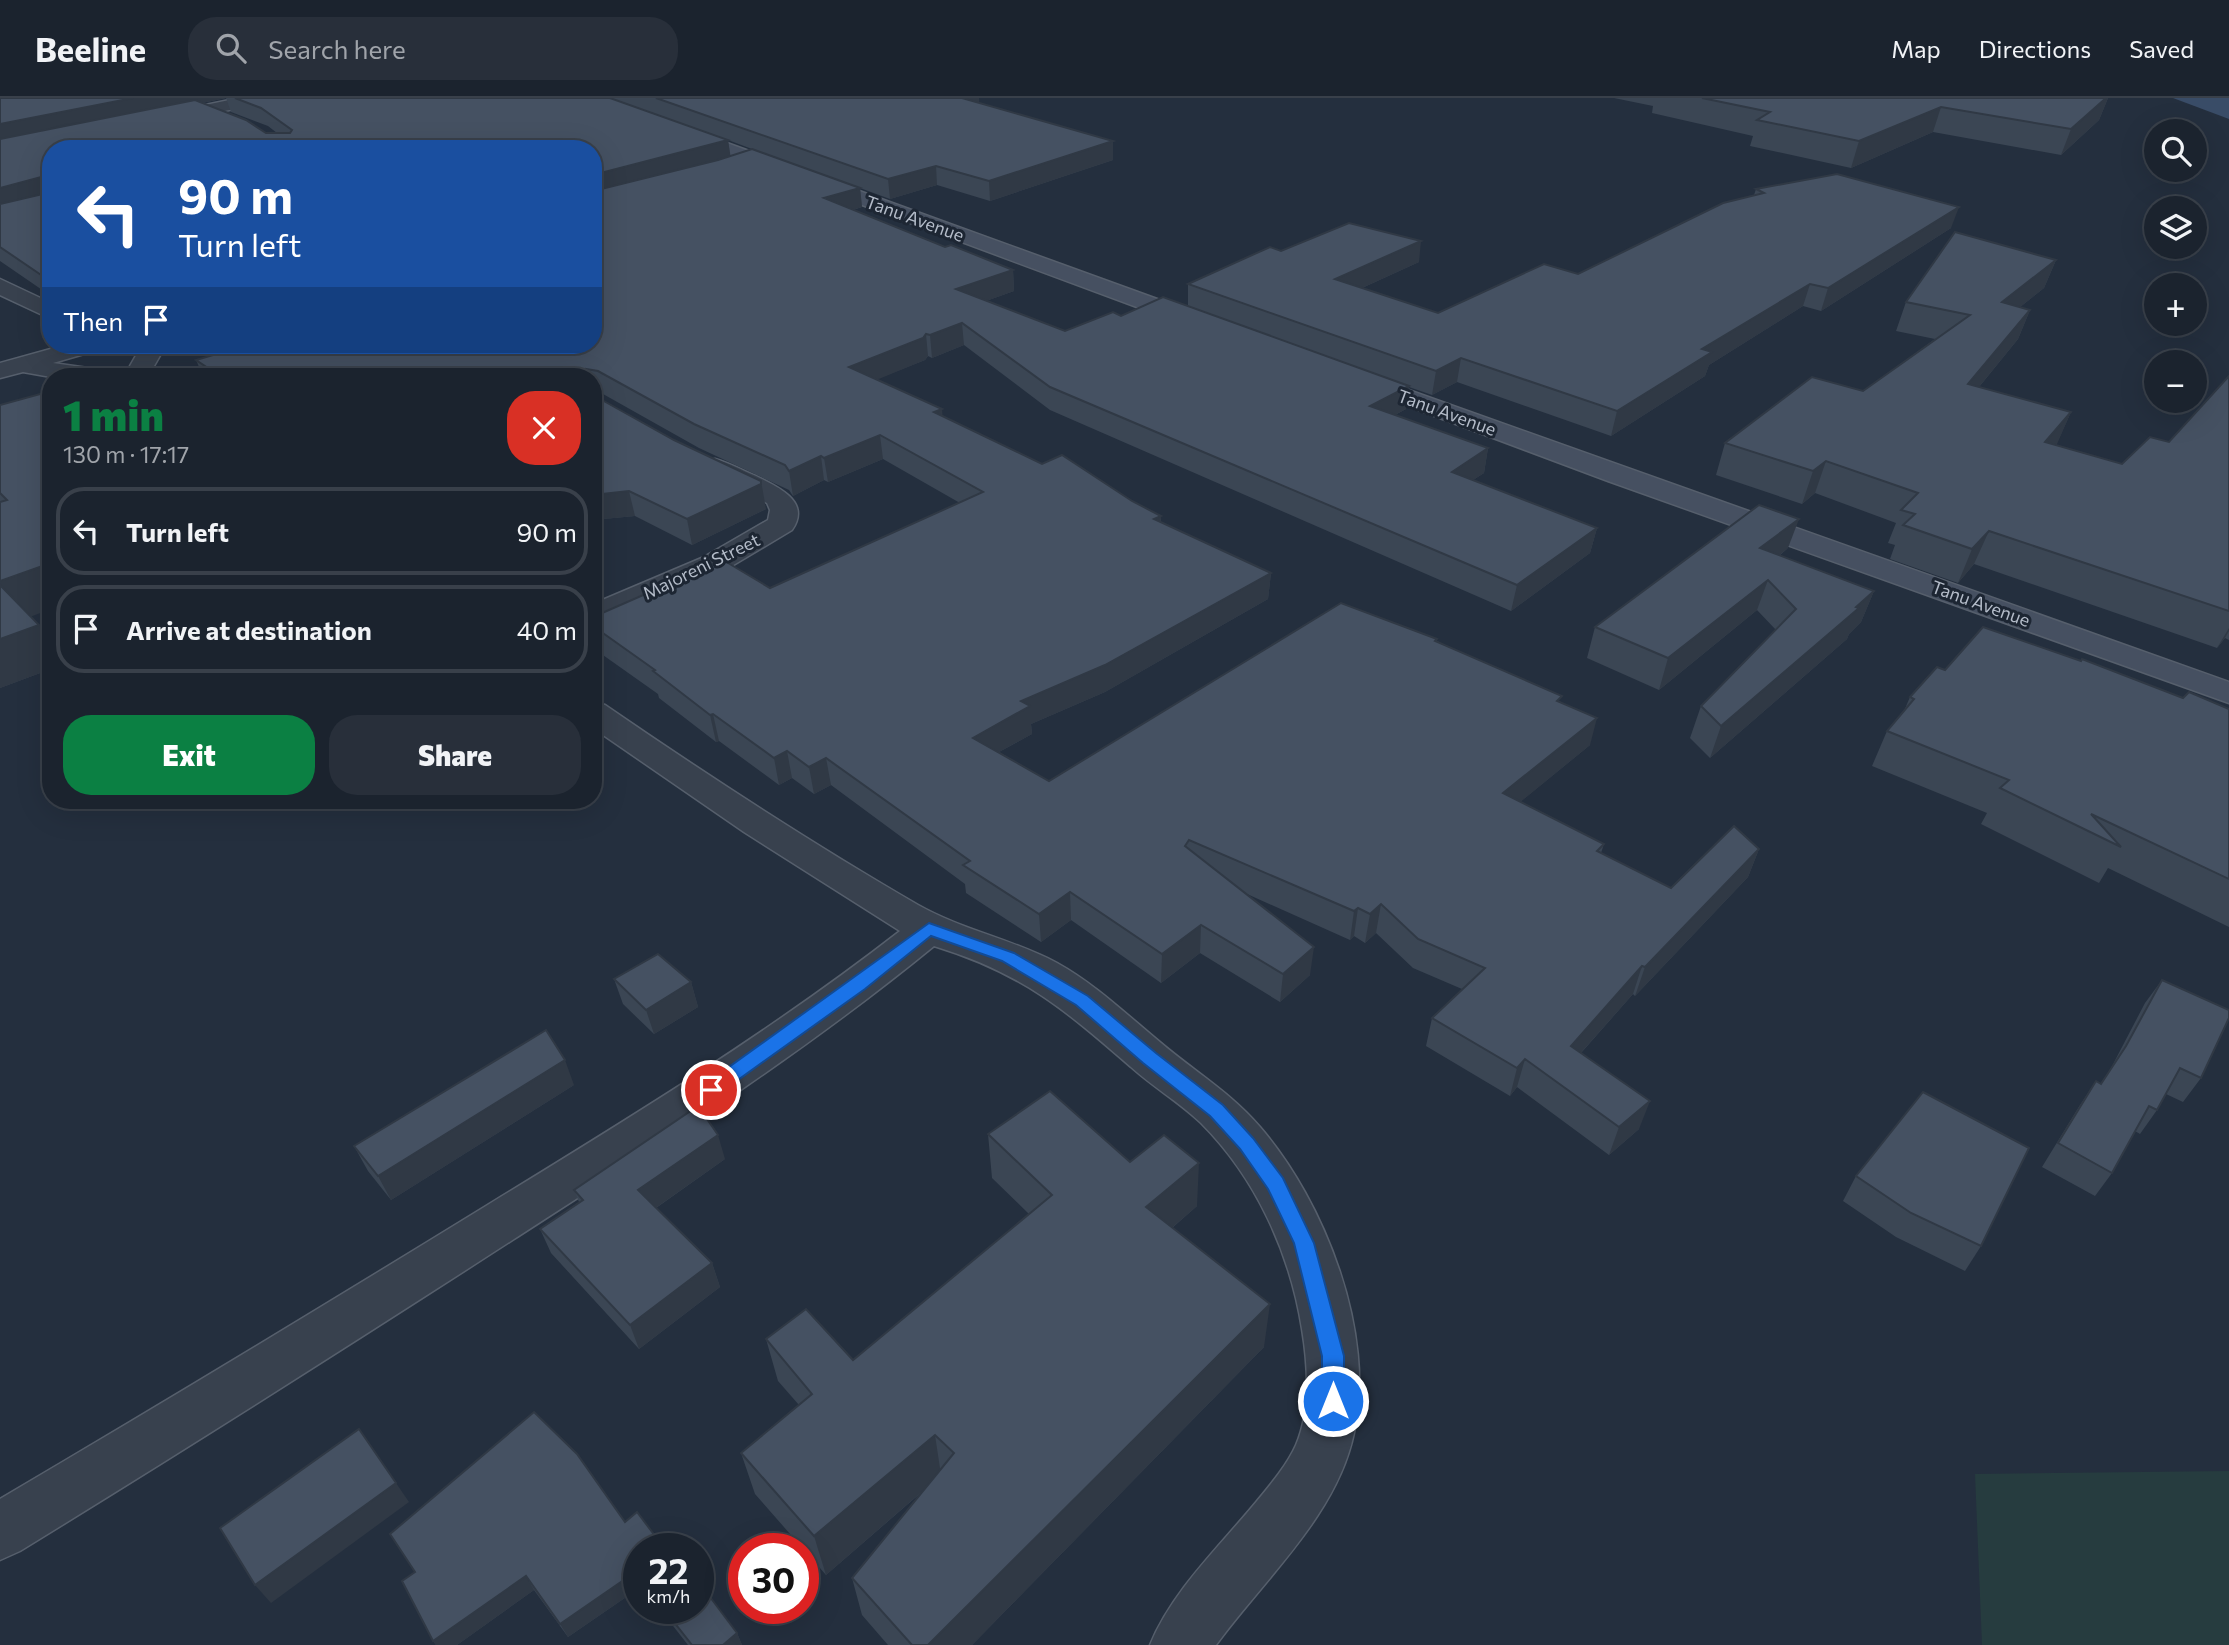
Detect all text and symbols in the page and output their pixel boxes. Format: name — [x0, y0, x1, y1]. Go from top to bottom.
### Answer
search box — [188, 17, 678, 80]
text: Beeline — [35, 28, 146, 69]
icon: search — [212, 29, 250, 67]
text: Search here — [268, 33, 406, 64]
text: Map — [1891, 34, 1941, 63]
text: Directions — [1979, 34, 2091, 63]
text: Saved — [2129, 34, 2194, 63]
map controls — [2144, 119, 2207, 413]
button: search — [2144, 119, 2207, 182]
text: 90 m — [178, 164, 293, 224]
icon: left — [63, 168, 154, 259]
street label: Tanu Avenue — [863, 190, 967, 246]
button: layers — [2144, 196, 2207, 259]
text: Turn left — [178, 224, 302, 264]
button: + — [2144, 273, 2207, 336]
icon: arrive — [137, 301, 175, 339]
text: Then — [63, 305, 123, 336]
button: − — [2144, 350, 2207, 413]
street label: Tanu Avenue — [1395, 384, 1499, 440]
text: 1 min — [63, 388, 164, 440]
button: close — [507, 391, 581, 465]
text: 130 m · 17:17 — [63, 440, 189, 468]
icon: left — [67, 512, 105, 550]
text: Turn left — [126, 516, 229, 547]
text: 90 m — [517, 516, 577, 547]
street label: Majoreni Street — [639, 528, 763, 604]
street label: Tanu Avenue — [1929, 575, 2033, 631]
icon: arrive — [67, 610, 105, 648]
text: Arrive at destination — [126, 614, 372, 645]
text: 40 m — [517, 614, 577, 645]
button: Exit — [63, 715, 315, 795]
button: Share — [329, 715, 581, 795]
pin — [681, 1060, 741, 1120]
icon: arrive — [692, 1071, 730, 1109]
position arrow — [1296, 1364, 1370, 1438]
speed limit sign: 30 — [728, 1533, 819, 1624]
text: 22 — [649, 1548, 688, 1591]
text: km/h — [647, 1585, 690, 1607]

